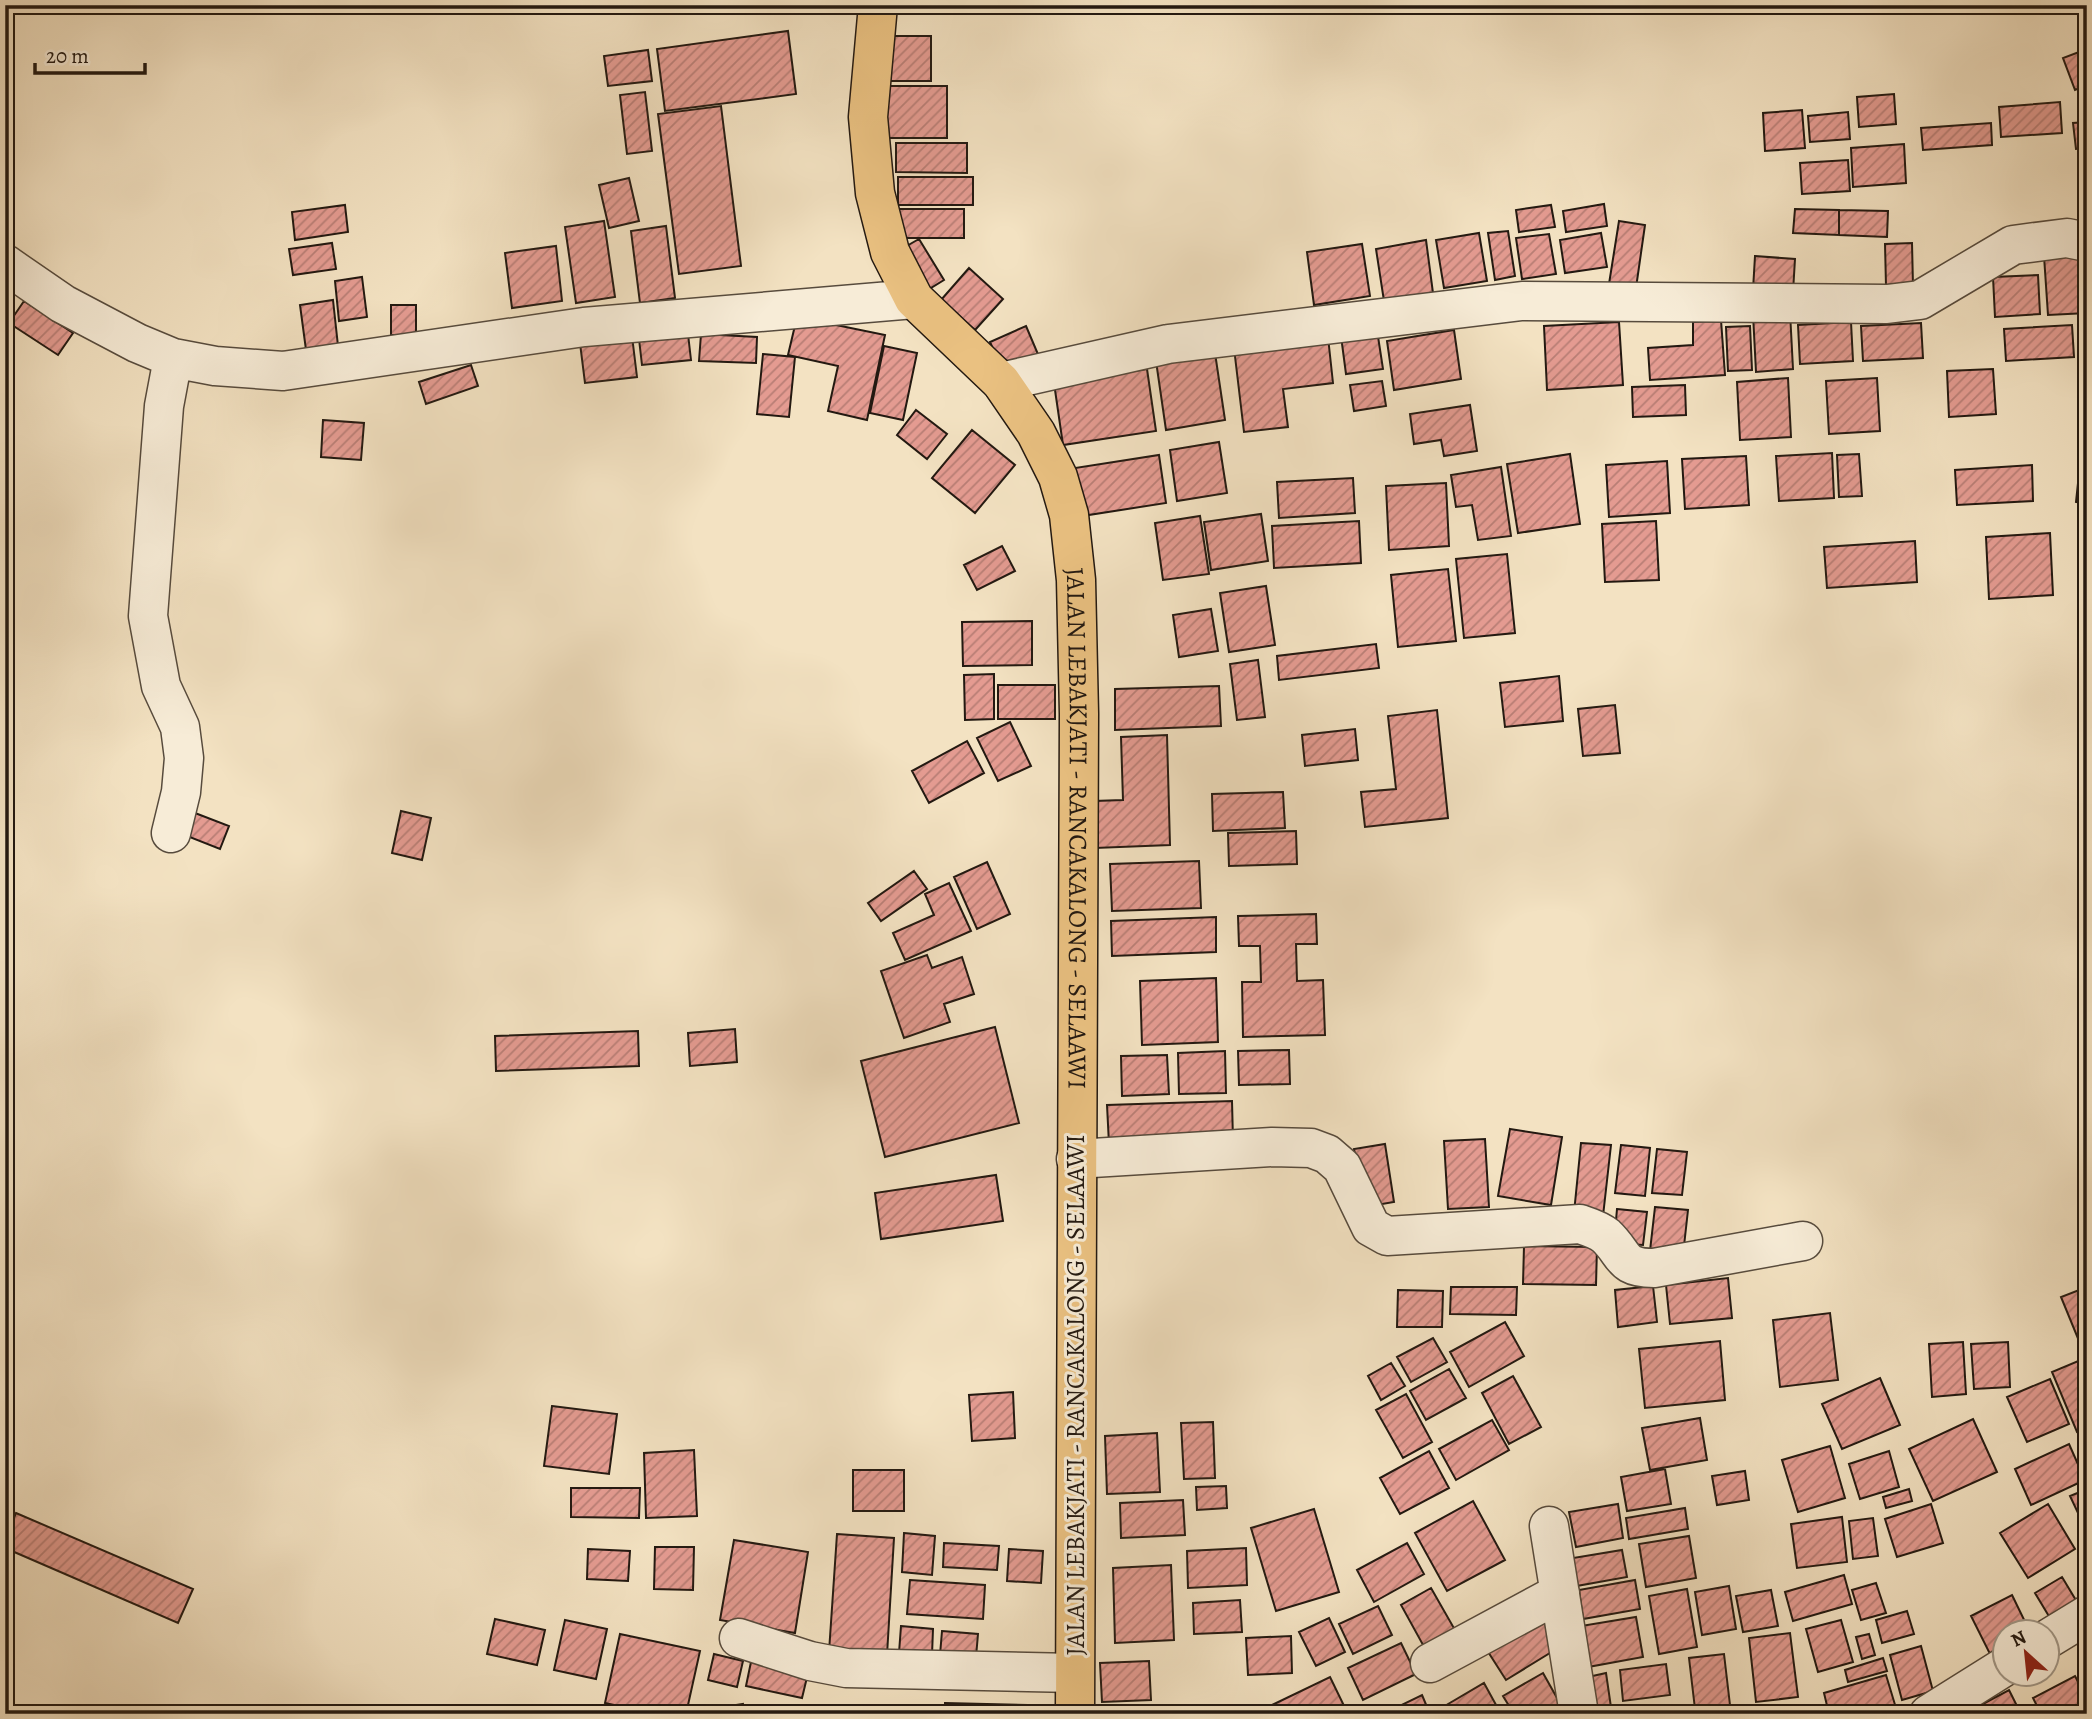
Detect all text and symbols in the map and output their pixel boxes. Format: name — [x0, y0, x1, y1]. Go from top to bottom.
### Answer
scale bar — [35, 32, 145, 76]
text: 20 m — [46, 42, 89, 70]
street label: JALAN LEBAKJATI - RANCAKALONG - SELAAWI — [1057, 566, 1097, 1089]
street label: JALAN LEBAKJATI - RANCAKALONG - SELAAWI — [1058, 1134, 1093, 1656]
north arrow — [1990, 1618, 2060, 1688]
text: N — [2007, 1624, 2031, 1653]

